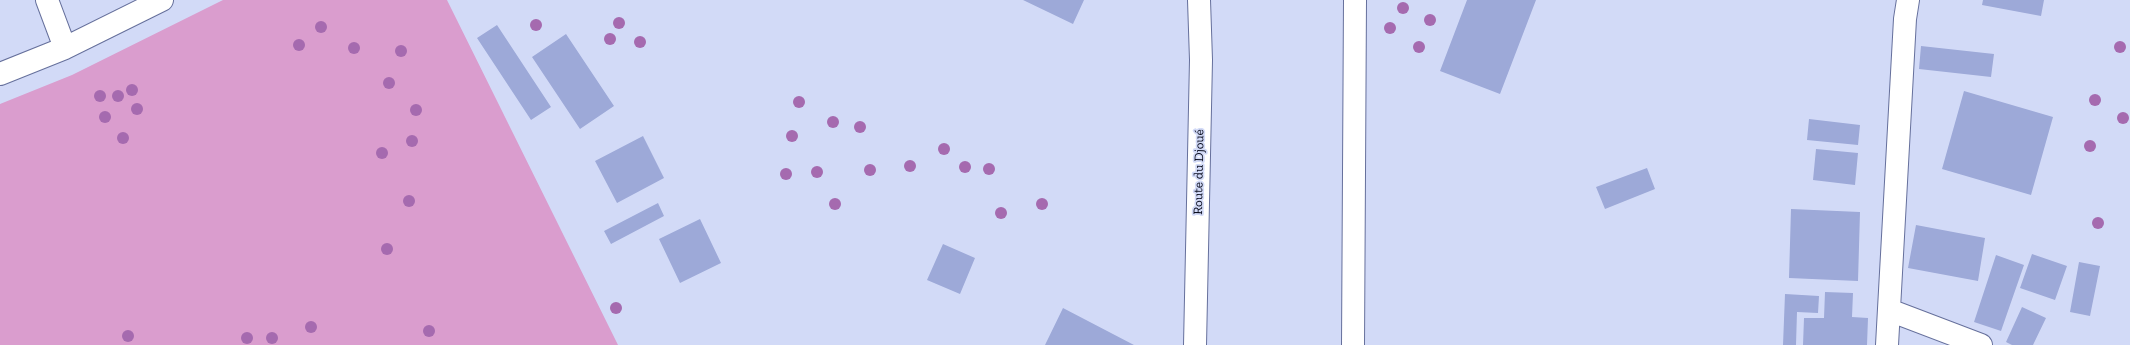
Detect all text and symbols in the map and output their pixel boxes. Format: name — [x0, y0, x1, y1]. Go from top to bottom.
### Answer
street label: Route du Djoué — [1190, 129, 1208, 215]

